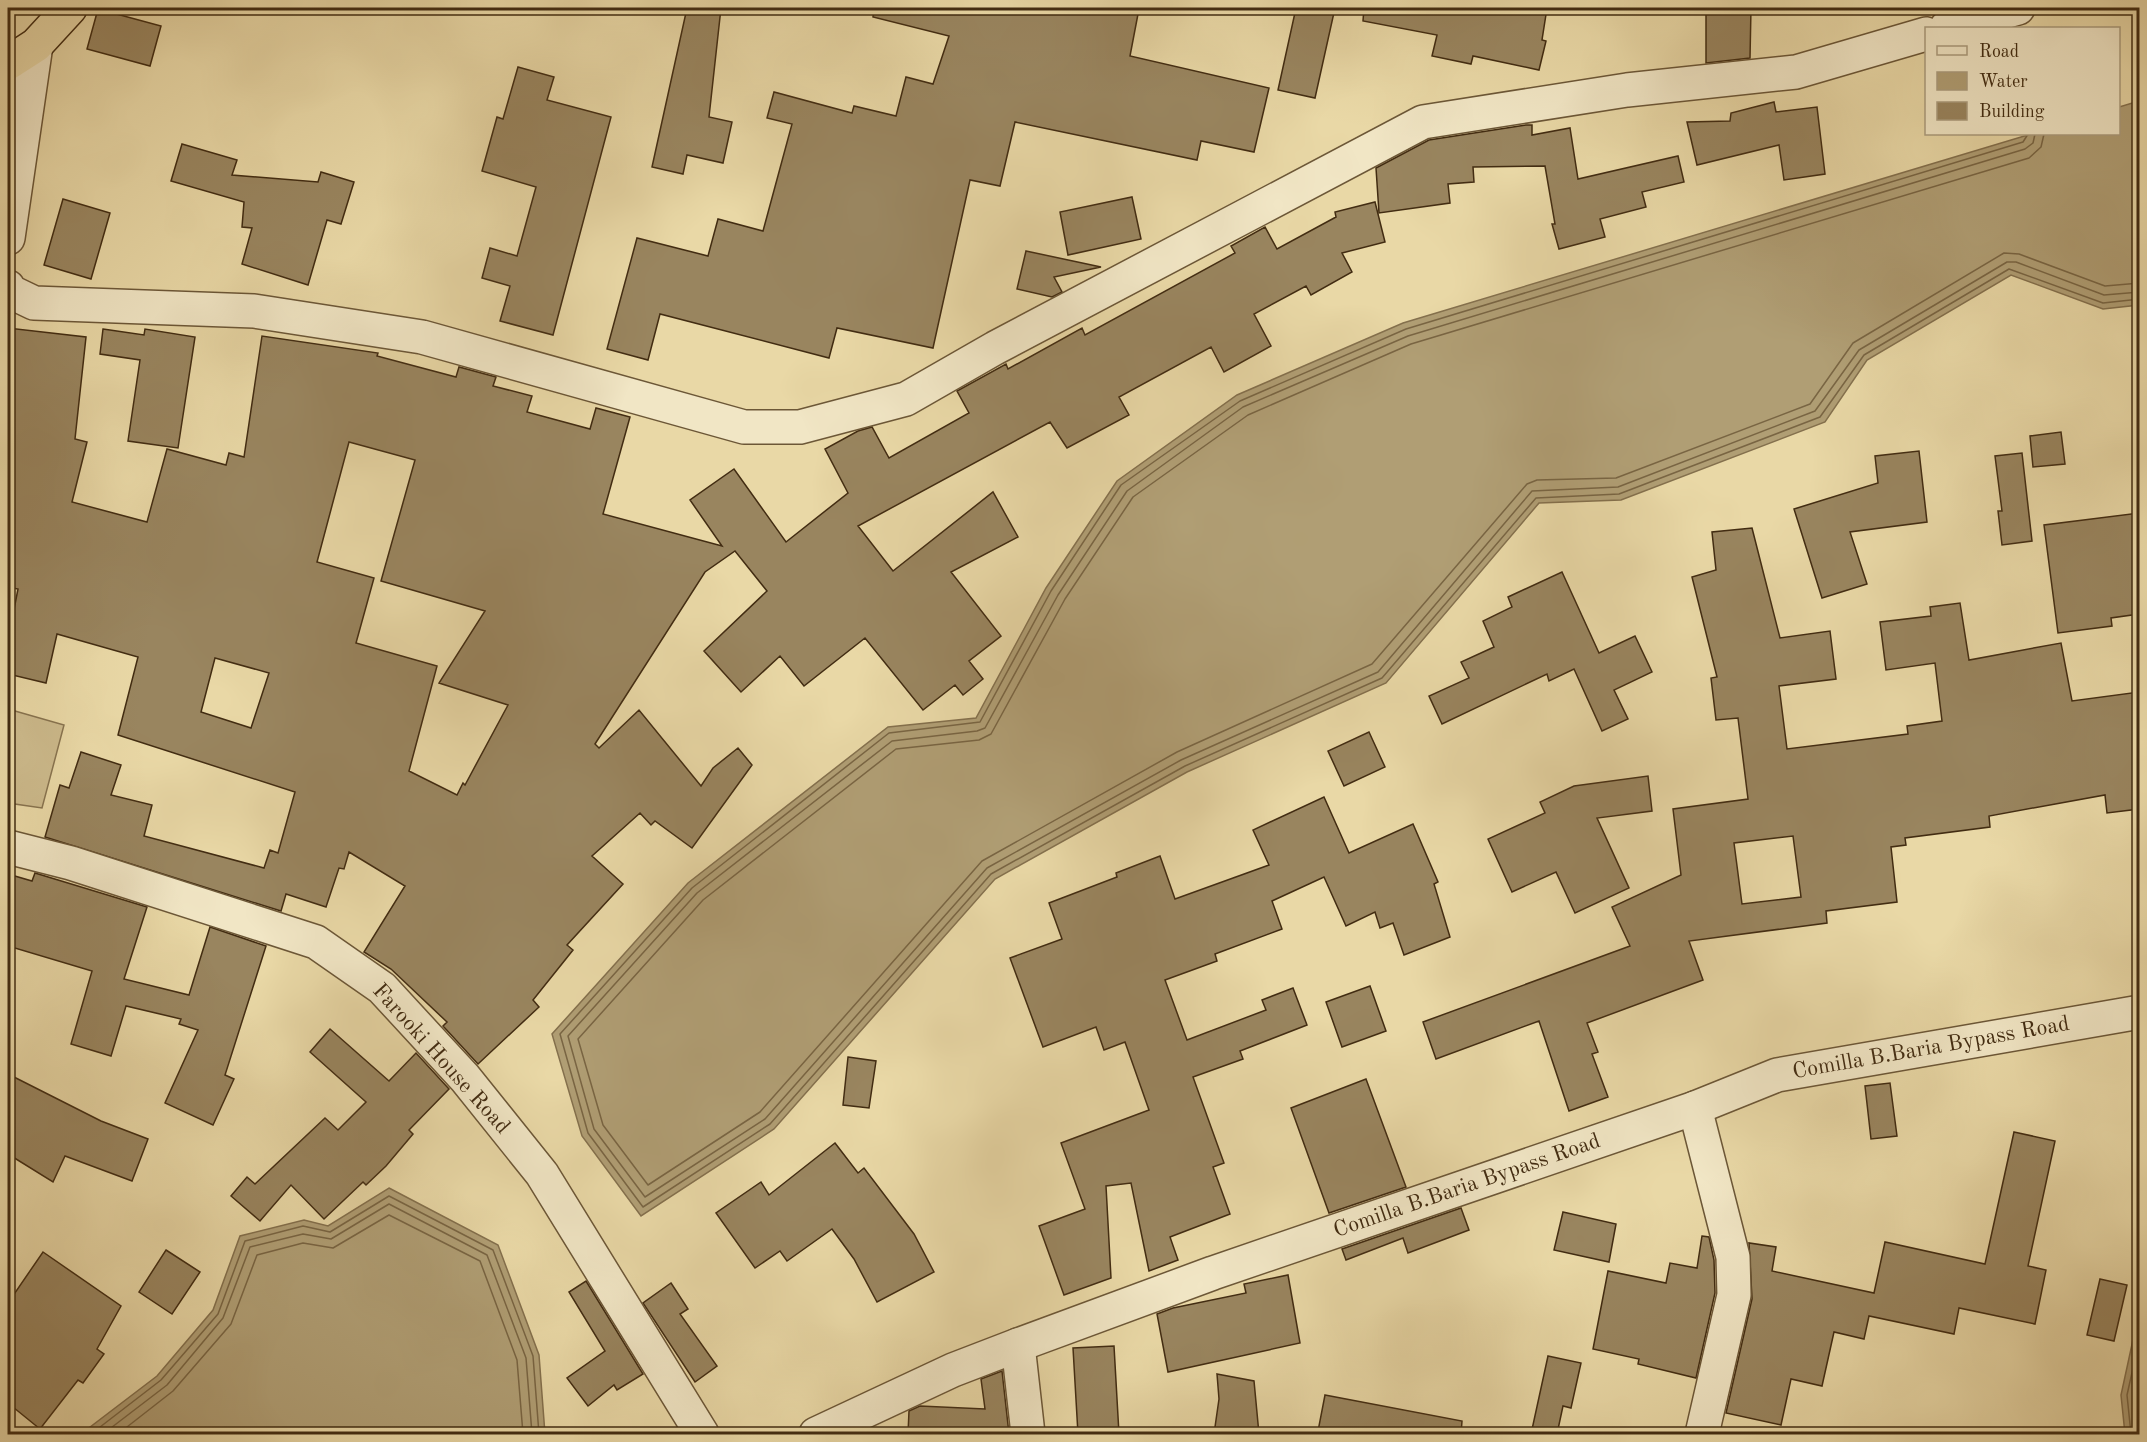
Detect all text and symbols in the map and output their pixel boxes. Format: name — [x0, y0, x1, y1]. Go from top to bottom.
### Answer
legend — [1925, 27, 2120, 135]
text: Road — [1979, 43, 2019, 61]
text: Water — [1979, 73, 2028, 91]
text: Building — [1979, 103, 2045, 121]
street label: Farooki House Road — [368, 980, 514, 1138]
street label: Comilla B.Baria Bypass Road — [1791, 1013, 2071, 1083]
street label: Comilla B.Baria Bypass Road — [1331, 1130, 1603, 1242]

